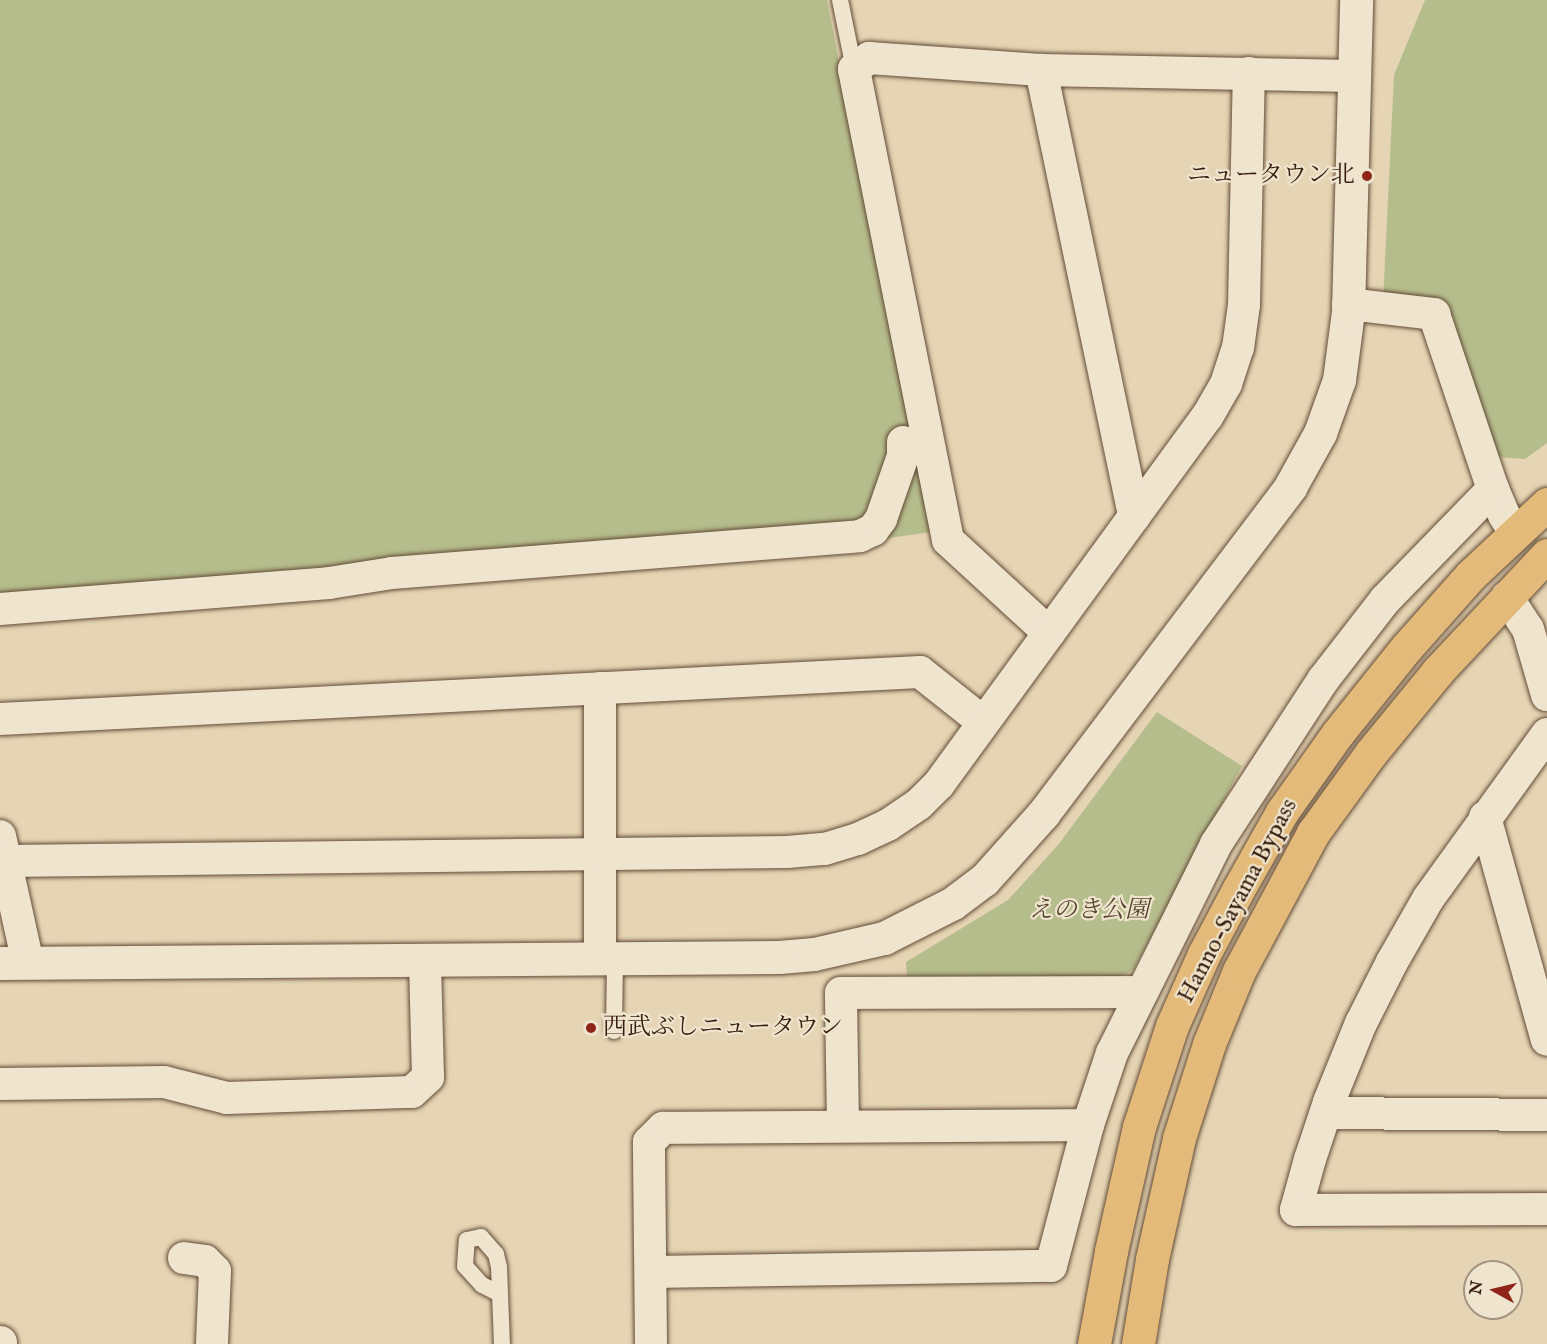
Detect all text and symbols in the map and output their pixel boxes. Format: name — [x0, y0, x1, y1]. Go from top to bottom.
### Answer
place label: ニュータウン北 — [1187, 162, 1355, 190]
marker: ニュータウン北 — [1360, 169, 1374, 183]
street label: Hanno-Sayama Bypass — [1172, 794, 1304, 1008]
park label: えのき公園 — [1029, 897, 1149, 925]
place label: 西武ぶしニュータウン — [603, 1014, 843, 1042]
marker: 西武ぶしニュータウン — [584, 1021, 598, 1035]
north arrow — [1463, 1260, 1523, 1320]
text: N — [1466, 1280, 1488, 1296]

